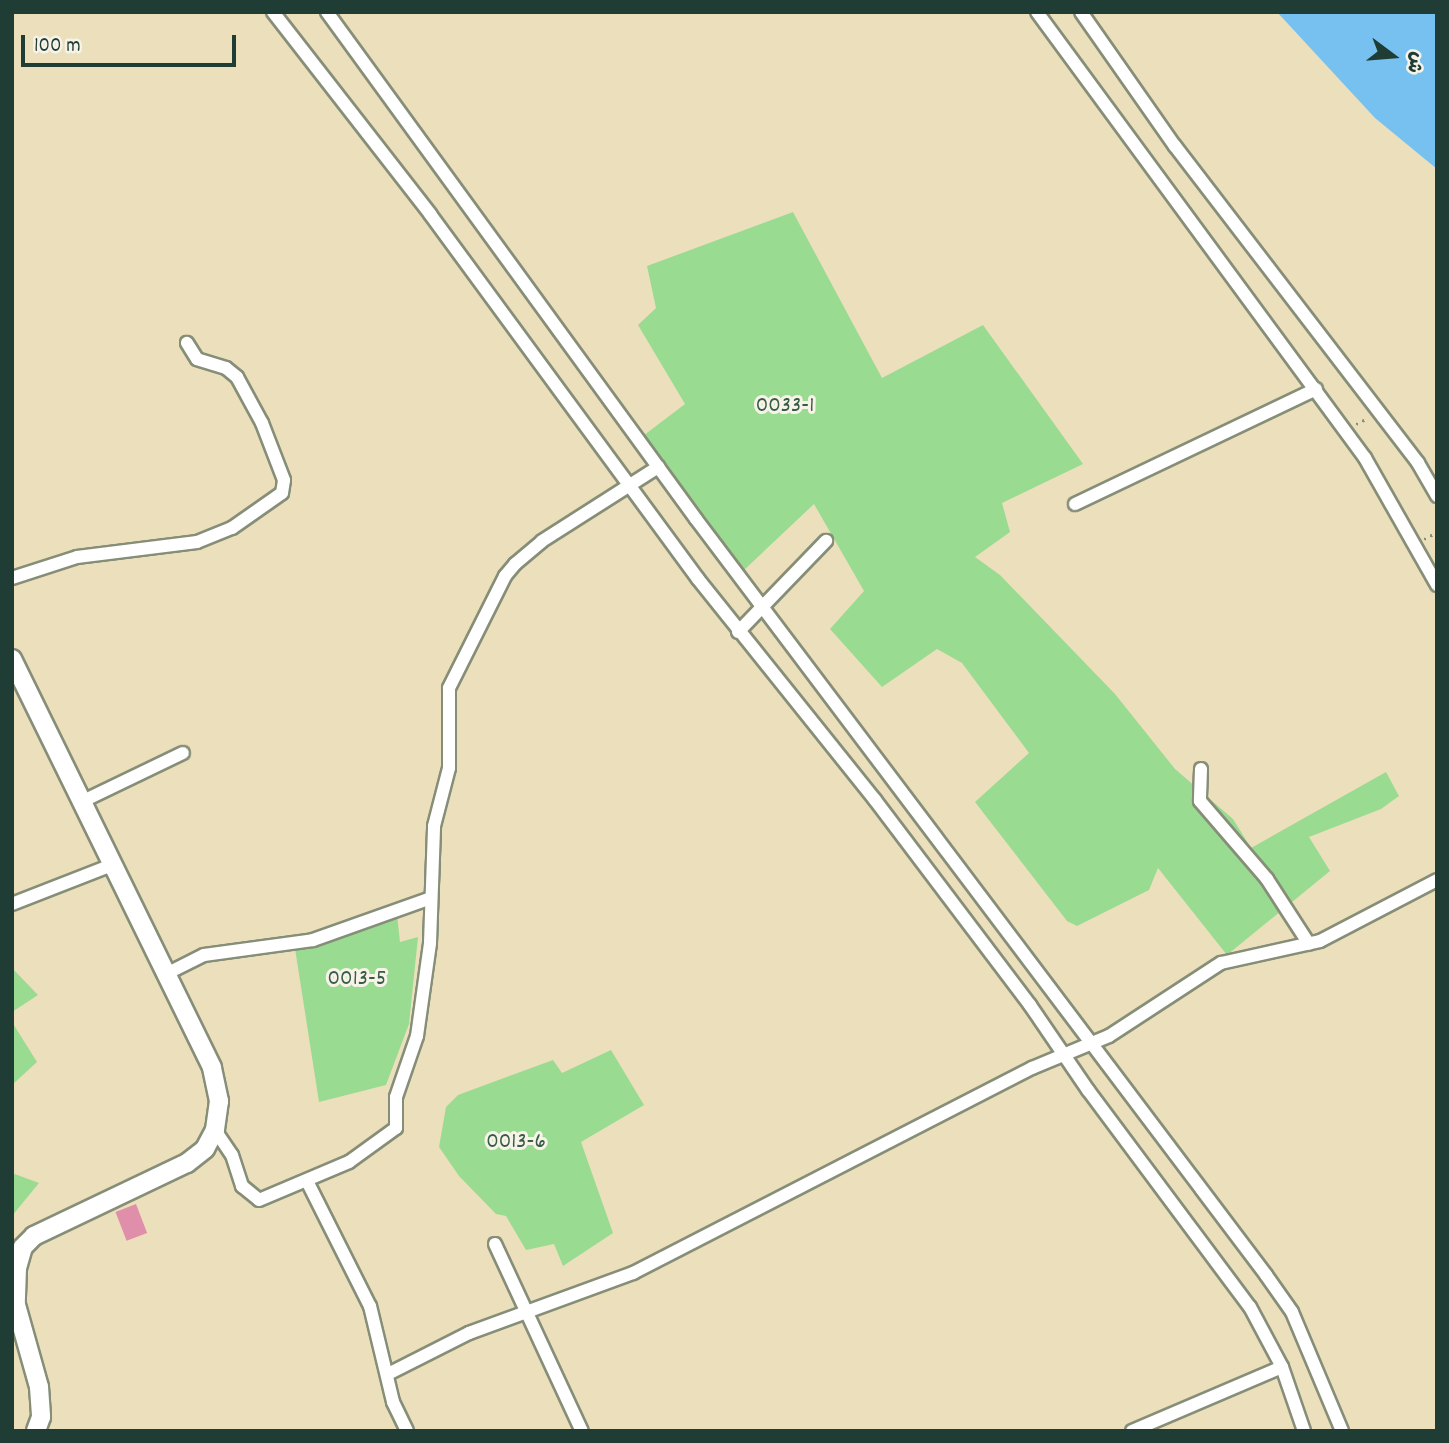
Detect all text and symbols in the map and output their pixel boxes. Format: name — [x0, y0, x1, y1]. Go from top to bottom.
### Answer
scale bar — [24, 21, 240, 65]
north arrow — [1358, 21, 1428, 91]
text: 100 m — [34, 32, 81, 62]
text: ش — [1398, 48, 1430, 76]
park label: 0033-1 — [756, 393, 814, 421]
park label: 0013-5 — [328, 966, 386, 994]
park label: 0013-6 — [486, 1129, 546, 1157]

